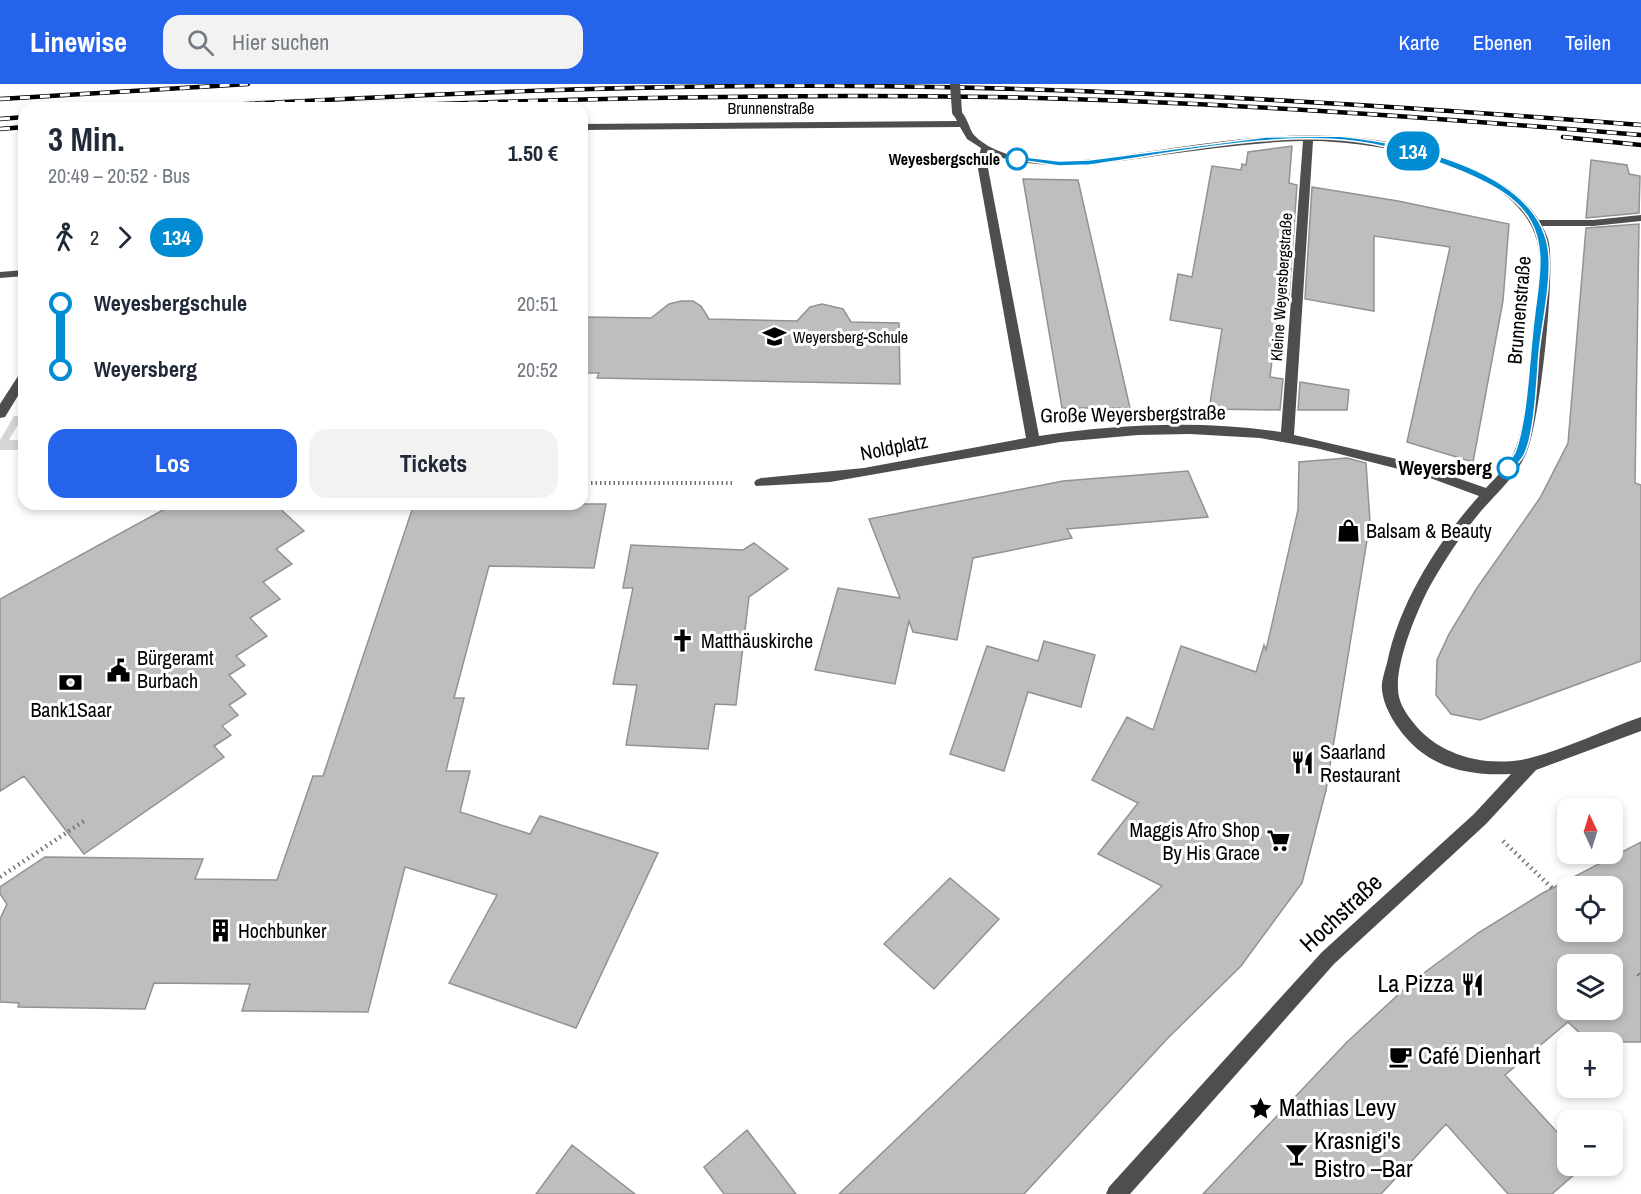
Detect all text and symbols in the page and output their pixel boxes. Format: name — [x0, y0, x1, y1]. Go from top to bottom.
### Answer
search box — [163, 15, 583, 69]
text: Linewise — [30, 23, 127, 61]
icon: search — [184, 26, 217, 59]
text: Hier suchen — [232, 27, 329, 57]
text: Karte — [1399, 28, 1440, 57]
text: Ebenen — [1473, 28, 1532, 57]
text: Teilen — [1565, 28, 1611, 57]
street label: Brunnenstraße — [728, 97, 814, 119]
text: 3 Min. — [48, 117, 125, 161]
line badge: 134 — [1378, 132, 1448, 170]
text: 134 — [1399, 137, 1427, 166]
text: 1.50 € — [508, 138, 558, 168]
place label: Weyesbergschule — [889, 148, 1000, 170]
marker: Weyesbergschule — [1006, 148, 1028, 170]
text: 20:49 – 20:52 · Bus — [48, 162, 190, 189]
street label: Kleine Weyersbergstraße — [1265, 212, 1297, 362]
icon: walk — [48, 221, 81, 254]
icon: forward — [108, 221, 141, 254]
text: 134 — [162, 223, 191, 252]
text: 2 — [90, 224, 99, 251]
street label: Brunnenstraße — [1500, 255, 1537, 365]
text: Weyesbergschule — [94, 288, 247, 318]
text: 20:51 — [517, 290, 558, 317]
school or university icon: Weyersberg-Schule — [762, 324, 788, 350]
place label: Weyersberg-Schule — [793, 326, 908, 348]
text: Weyersberg — [94, 354, 197, 384]
text: 20:52 — [517, 356, 558, 383]
street label: Große Weyersbergstraße — [1040, 398, 1226, 429]
street label: Noldplatz — [858, 427, 930, 466]
button: Los — [48, 429, 297, 498]
button: Tickets — [309, 429, 558, 498]
place label: Weyersberg — [1398, 454, 1492, 481]
marker: Weyersberg — [1497, 457, 1519, 479]
place label: Balsam & Beauty — [1366, 517, 1493, 544]
shop icon: Balsam & Beauty — [1335, 518, 1361, 544]
place label: Matthäuskirche — [701, 627, 813, 654]
church icon: Matthäuskirche — [670, 628, 696, 654]
place label: Bürgeramt Burbach — [137, 644, 214, 694]
public building icon: Bürgeramt Burbach — [106, 657, 132, 683]
bank icon: Bank1Saar — [58, 669, 84, 695]
place label: Bank1Saar — [30, 696, 112, 723]
place label: Saarland Restaurant — [1320, 738, 1401, 788]
restaurant icon: Saarland Restaurant — [1289, 750, 1315, 776]
north arrow — [1557, 798, 1623, 864]
map controls — [1557, 798, 1623, 1176]
place label: Maggis Afro Shop By His Grace — [1130, 816, 1260, 866]
supermarket icon: Maggis Afro Shop By His Grace — [1265, 828, 1291, 854]
street label: Hochstraße — [1292, 866, 1388, 959]
button: locate — [1557, 876, 1623, 942]
place label: Hochbunker — [238, 917, 327, 944]
building icon: Hochbunker — [207, 918, 233, 944]
button: layers — [1557, 954, 1623, 1020]
place label: La Pizza — [1377, 967, 1454, 999]
restaurant icon: La Pizza — [1459, 971, 1485, 997]
button: + — [1557, 1032, 1623, 1098]
place label: Café Dienhart — [1418, 1039, 1541, 1071]
cafe icon: Café Dienhart — [1387, 1043, 1413, 1069]
place label: Mathias Levy — [1279, 1091, 1396, 1123]
place icon: Mathias Levy — [1248, 1095, 1274, 1121]
button: − — [1557, 1110, 1623, 1176]
place label: Krasnigi's Bistro –Bar — [1314, 1124, 1413, 1184]
bar icon: Krasnigi's Bistro –Bar — [1283, 1142, 1309, 1168]

